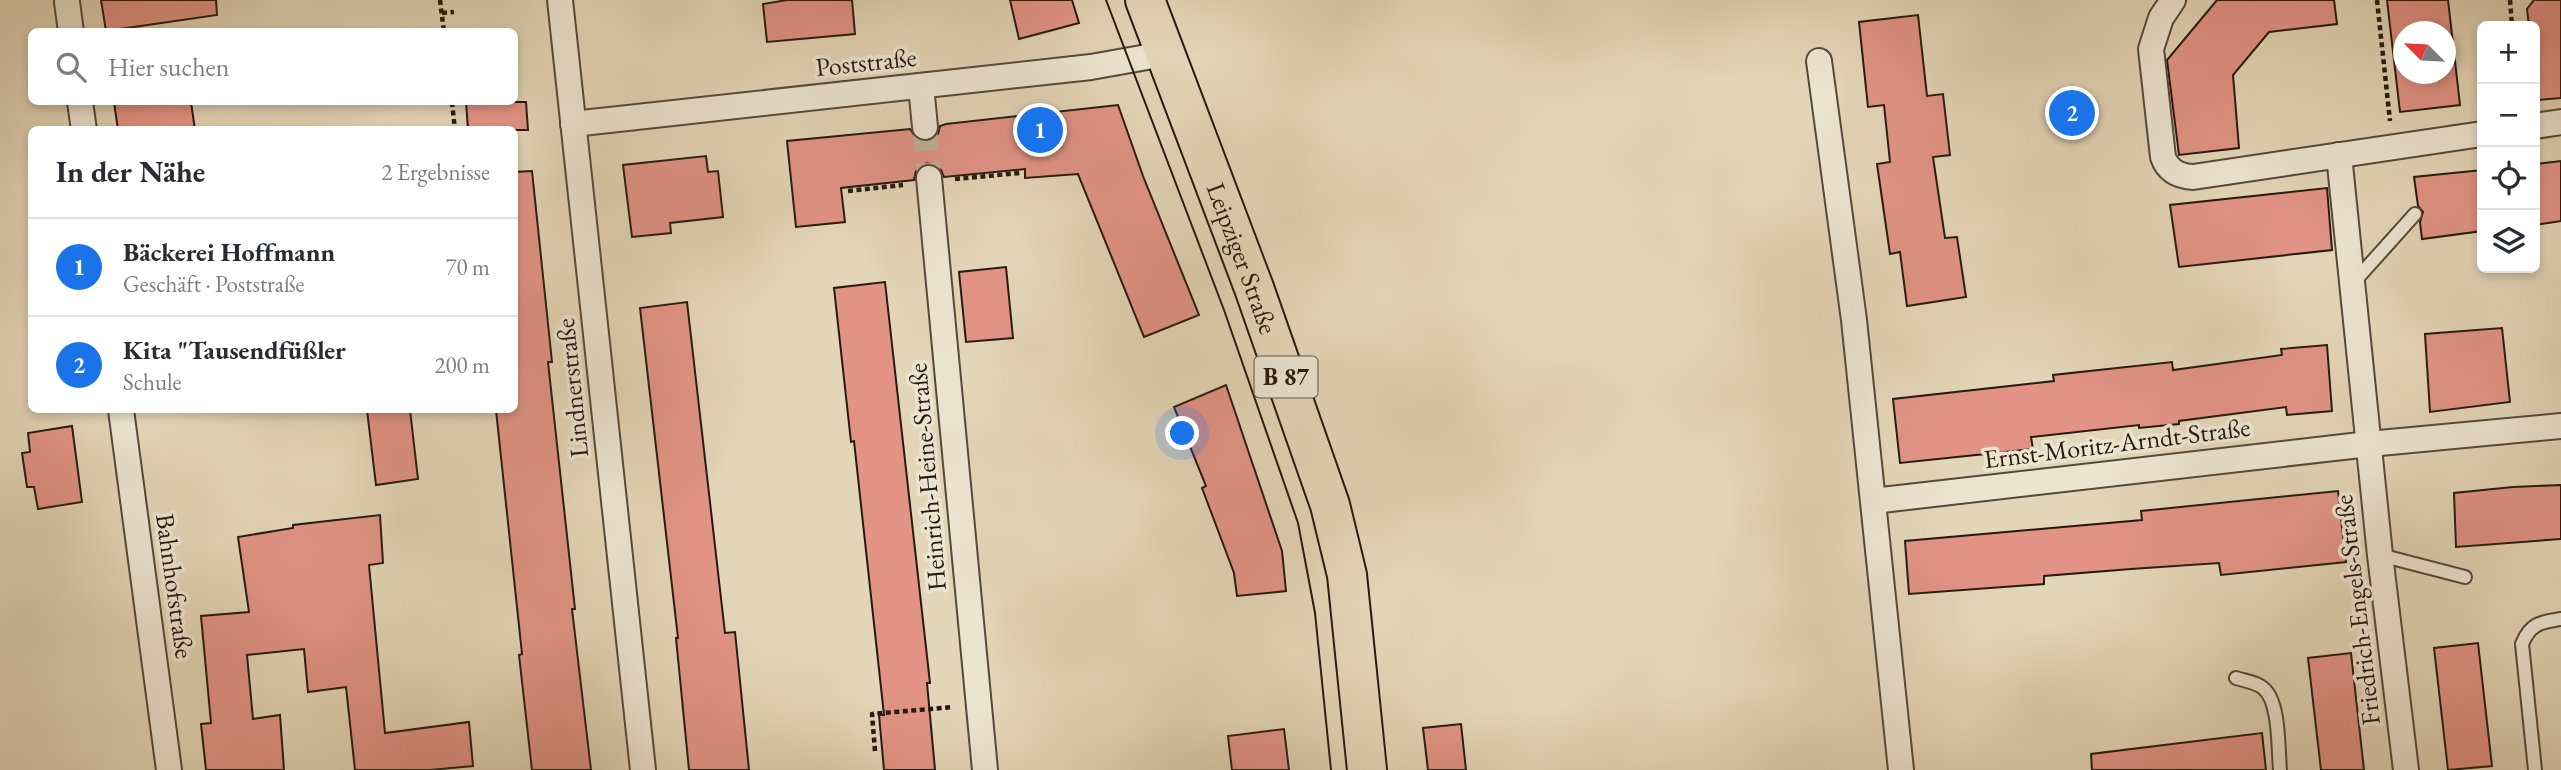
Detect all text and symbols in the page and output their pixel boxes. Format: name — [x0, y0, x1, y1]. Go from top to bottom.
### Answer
north arrow — [2393, 21, 2456, 84]
map controls — [2477, 21, 2540, 273]
button: + — [2477, 21, 2540, 84]
search box — [28, 28, 518, 105]
street label: Poststraße — [814, 40, 918, 84]
icon: search — [52, 48, 90, 86]
text: Hier suchen — [108, 50, 229, 84]
button: − — [2477, 84, 2540, 147]
pin: 2 — [2049, 87, 2095, 139]
pin: 1 — [1017, 104, 1063, 156]
button: locate — [2477, 147, 2540, 210]
text: In der Nähe — [56, 152, 205, 191]
text: 2 Ergebnisse — [381, 157, 490, 187]
street label: Leipziger Straße — [1199, 178, 1286, 338]
button: layers — [2477, 210, 2540, 273]
text: Bäckerei Hoffmann — [123, 235, 335, 269]
text: 1 — [73, 252, 85, 282]
text: 70 m — [445, 252, 490, 282]
text: Geschäft · Poststraße — [123, 269, 305, 299]
street label: Lindnerstraße — [548, 317, 596, 459]
text: Kita "Tausendfüßler — [123, 333, 346, 367]
text: 2 — [73, 350, 85, 380]
text: 200 m — [434, 350, 490, 380]
road number: B 87 — [1254, 356, 1318, 398]
street label: Heinrich-Heine-Straße — [900, 362, 954, 592]
text: Schule — [123, 367, 182, 397]
street label: Ernst-Moritz-Arndt-Straße — [1982, 410, 2252, 476]
your location — [1165, 416, 1199, 450]
street label: Friedrich-Engels-Straße — [2326, 493, 2388, 727]
street label: Bahnhofstraße — [148, 511, 202, 661]

